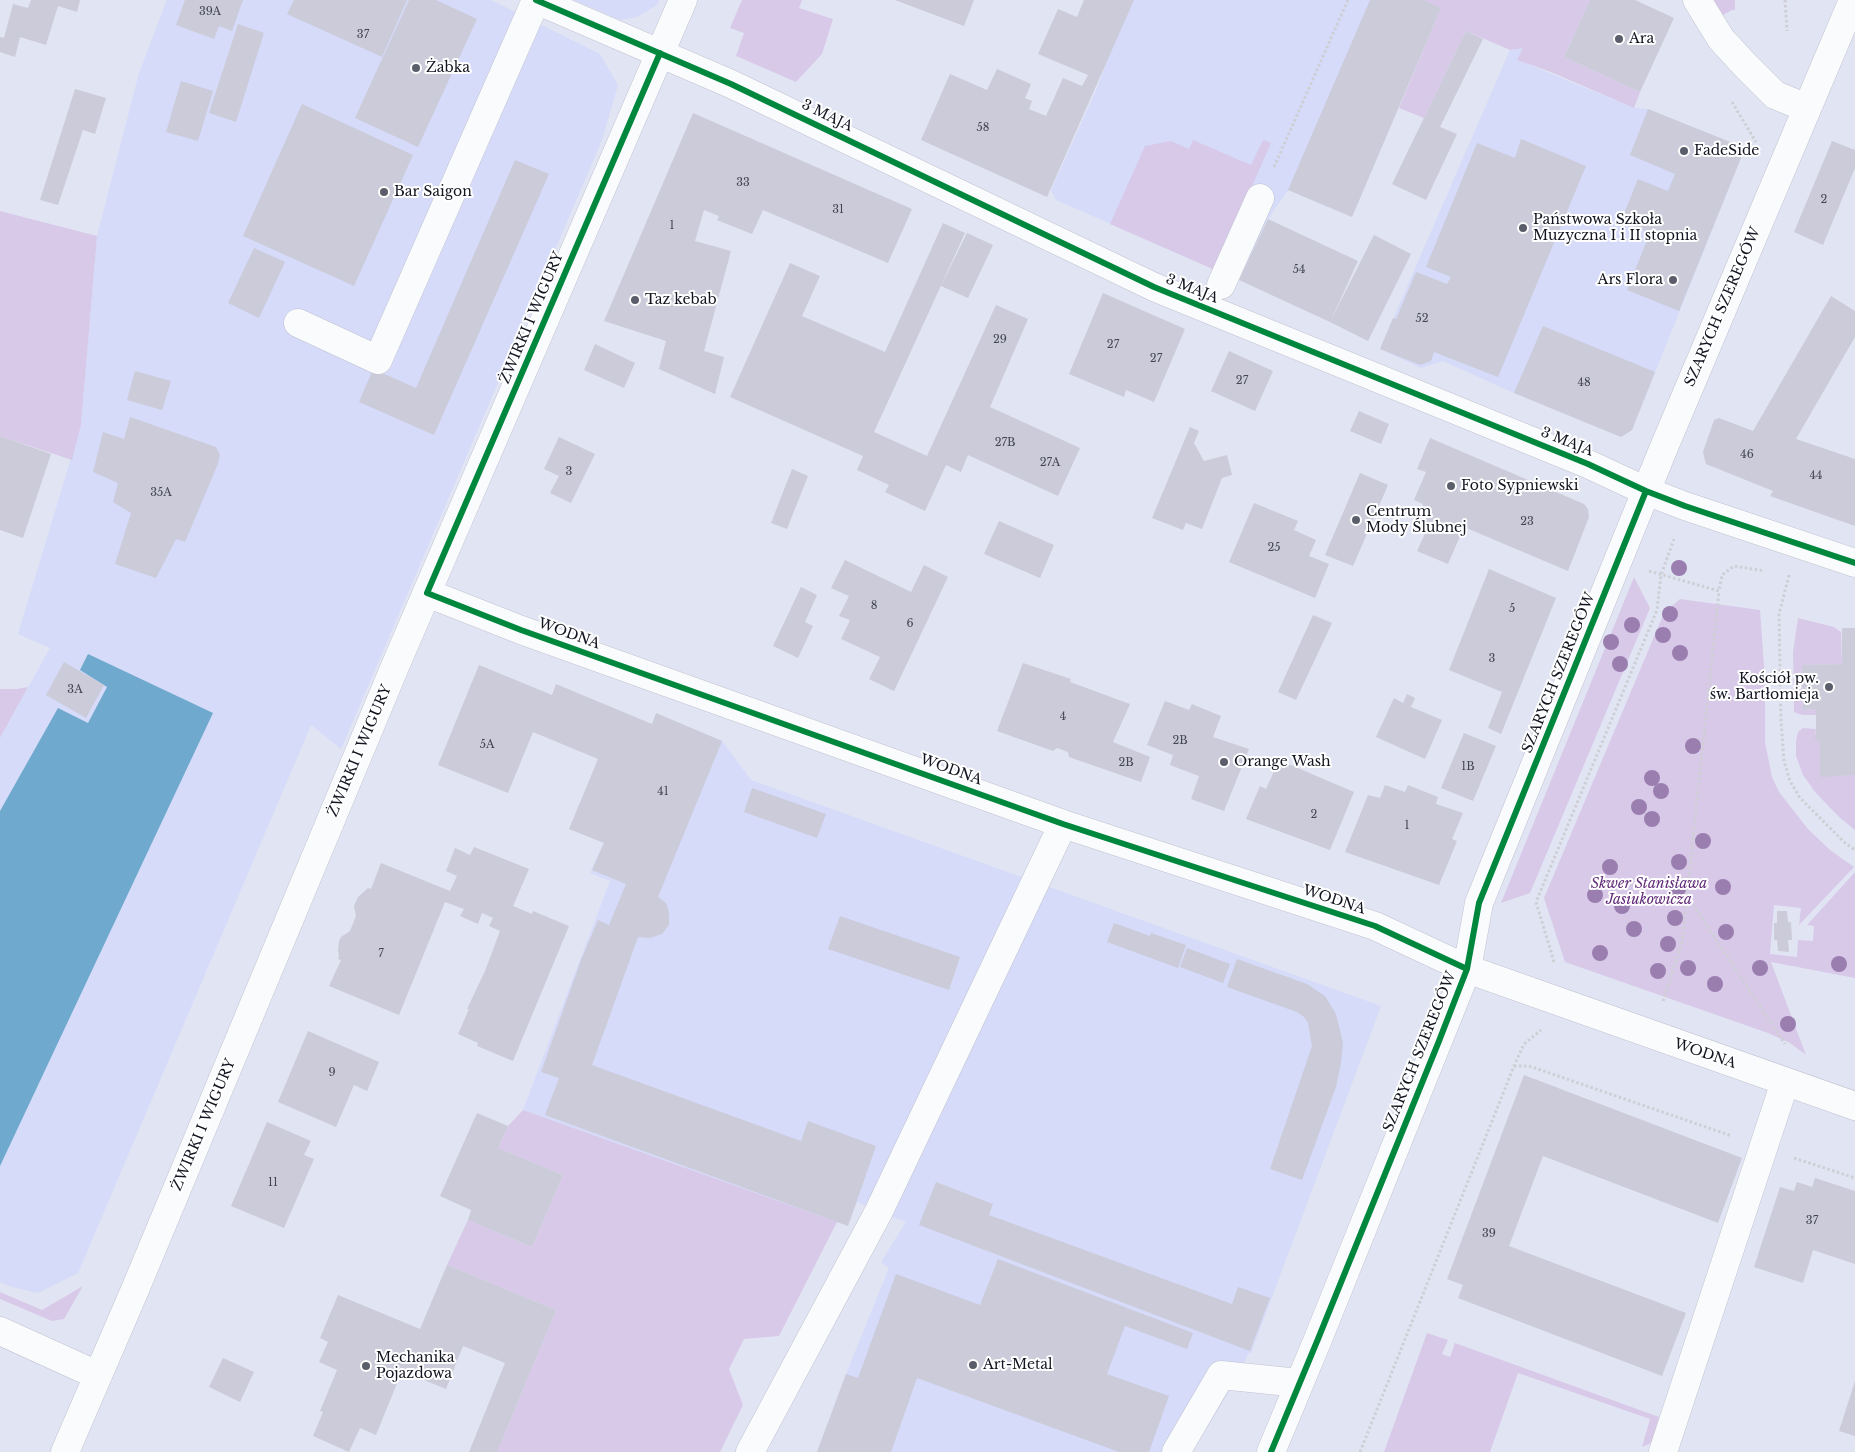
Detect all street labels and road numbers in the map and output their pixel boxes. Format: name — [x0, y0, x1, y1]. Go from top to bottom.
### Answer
street label: 3 MAJA — [799, 96, 855, 136]
street label: SZARYCH SZEREGÓW — [1682, 225, 1764, 389]
street label: ŻWIRKI I WIGURY — [497, 249, 567, 387]
street label: 3 MAJA — [1163, 271, 1221, 307]
street label: 3 MAJA — [1538, 424, 1596, 460]
street label: SZARYCH SZEREGÓW — [1519, 590, 1599, 756]
street label: WODNA — [536, 615, 602, 653]
street label: ŻWIRKI I WIGURY — [325, 682, 395, 820]
street label: WODNA — [918, 751, 984, 789]
street label: WODNA — [1301, 882, 1367, 918]
street label: SZARYCH SZEREGÓW — [1380, 969, 1460, 1135]
street label: WODNA — [1672, 1036, 1738, 1072]
street label: ŻWIRKI I WIGURY — [169, 1056, 239, 1194]

